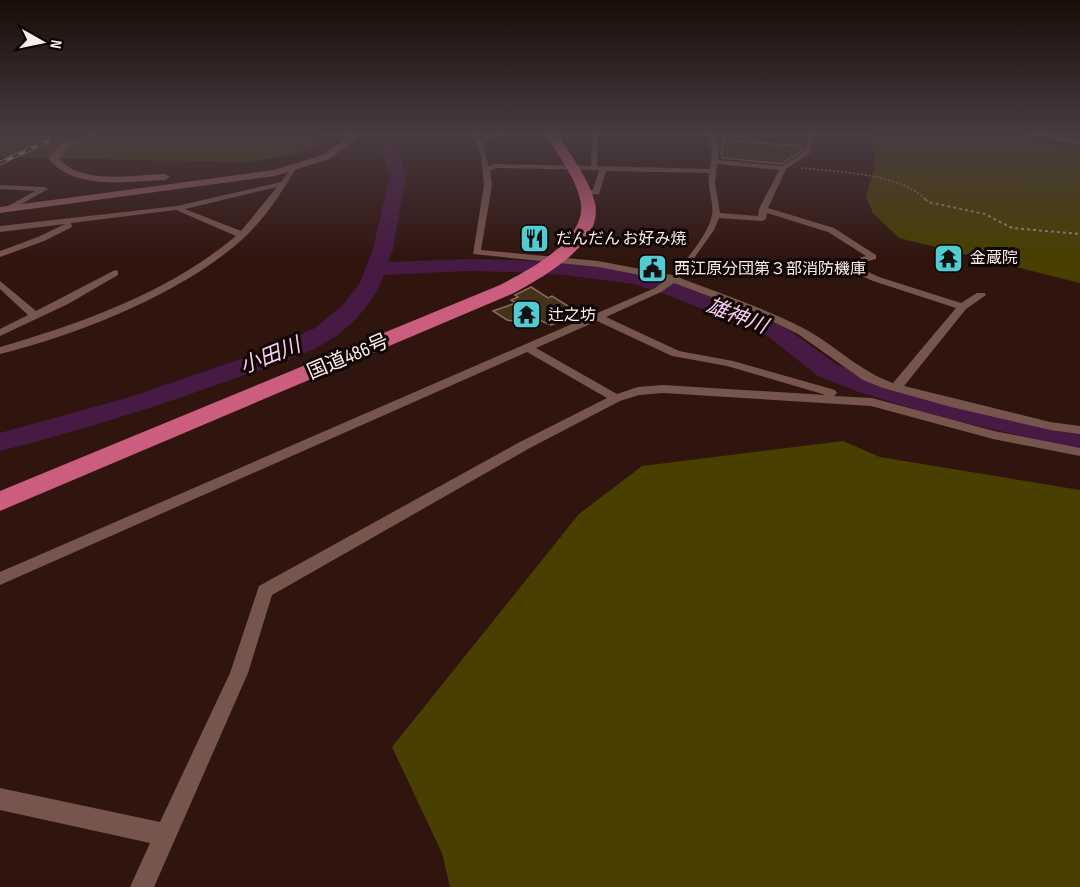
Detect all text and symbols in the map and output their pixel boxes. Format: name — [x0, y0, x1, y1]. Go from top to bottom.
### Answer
north arrow — [12, 12, 72, 72]
text: N — [45, 38, 65, 50]
restaurant icon: だんだん お好み焼 — [519, 223, 551, 255]
place label: だんだん お好み焼 — [556, 230, 687, 249]
temple icon: 金蔵院 — [933, 242, 965, 274]
place label: 金蔵院 — [970, 249, 1018, 268]
public building icon: 西江原分団第３部消防機庫 — [637, 253, 669, 285]
place label: 西江原分団第３部消防機庫 — [674, 260, 866, 279]
water label: 雄神川 — [703, 293, 773, 340]
temple icon: 辻之坊 — [511, 299, 543, 331]
place label: 辻之坊 — [548, 306, 596, 325]
street label: 国道486号 — [304, 329, 392, 385]
water label: 小田川 — [236, 332, 306, 379]

